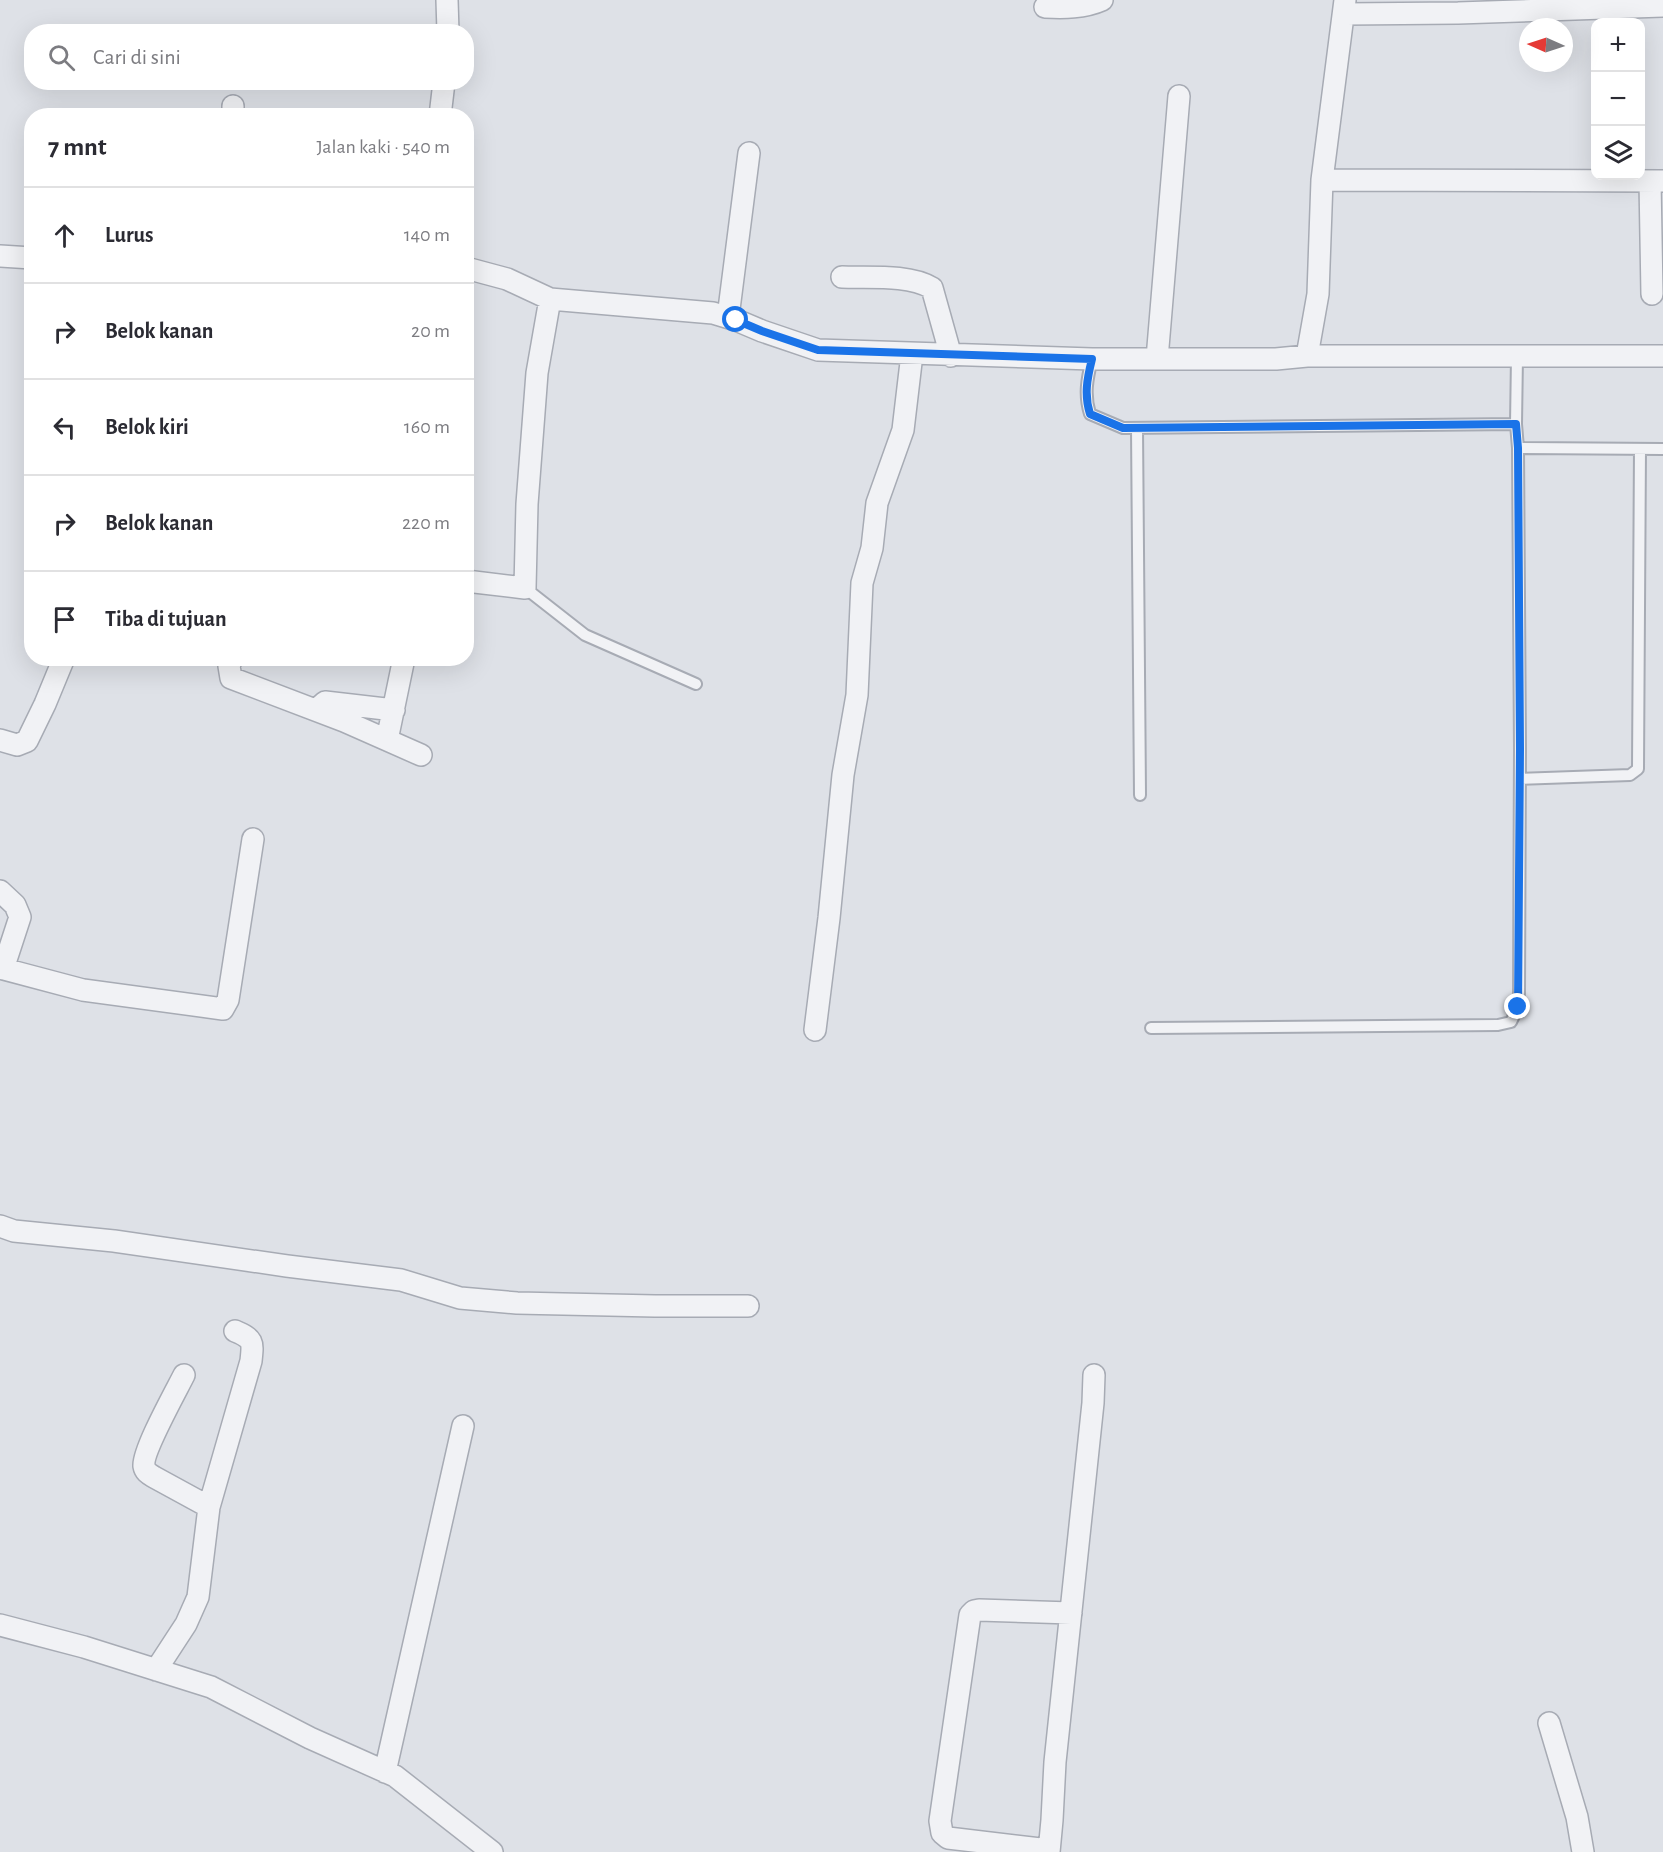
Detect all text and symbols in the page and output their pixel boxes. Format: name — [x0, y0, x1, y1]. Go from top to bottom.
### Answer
north arrow — [1519, 18, 1573, 72]
map controls — [1591, 18, 1645, 180]
button: + — [1591, 18, 1645, 72]
search box — [24, 24, 474, 90]
icon: search — [45, 41, 78, 74]
text: Cari di sini — [93, 46, 181, 68]
button: − — [1591, 72, 1645, 126]
button: layers — [1591, 126, 1645, 180]
text: 7 mnt — [48, 134, 107, 160]
text: Jalan kaki · 540 m — [316, 137, 450, 157]
icon: ahead — [48, 219, 81, 252]
text: Lurus — [105, 224, 154, 246]
text: 140 m — [404, 225, 450, 245]
route start — [722, 306, 748, 332]
icon: right — [48, 315, 81, 348]
text: Belok kanan — [105, 320, 213, 342]
text: 20 m — [411, 321, 450, 341]
icon: left — [48, 411, 81, 444]
text: Belok kiri — [105, 416, 189, 438]
text: 160 m — [404, 417, 450, 437]
icon: right — [48, 507, 81, 540]
text: Belok kanan — [105, 512, 213, 534]
text: 220 m — [402, 513, 450, 533]
icon: arrive — [48, 603, 81, 636]
text: Tiba di tujuan — [105, 608, 227, 630]
route end — [1504, 993, 1530, 1019]

